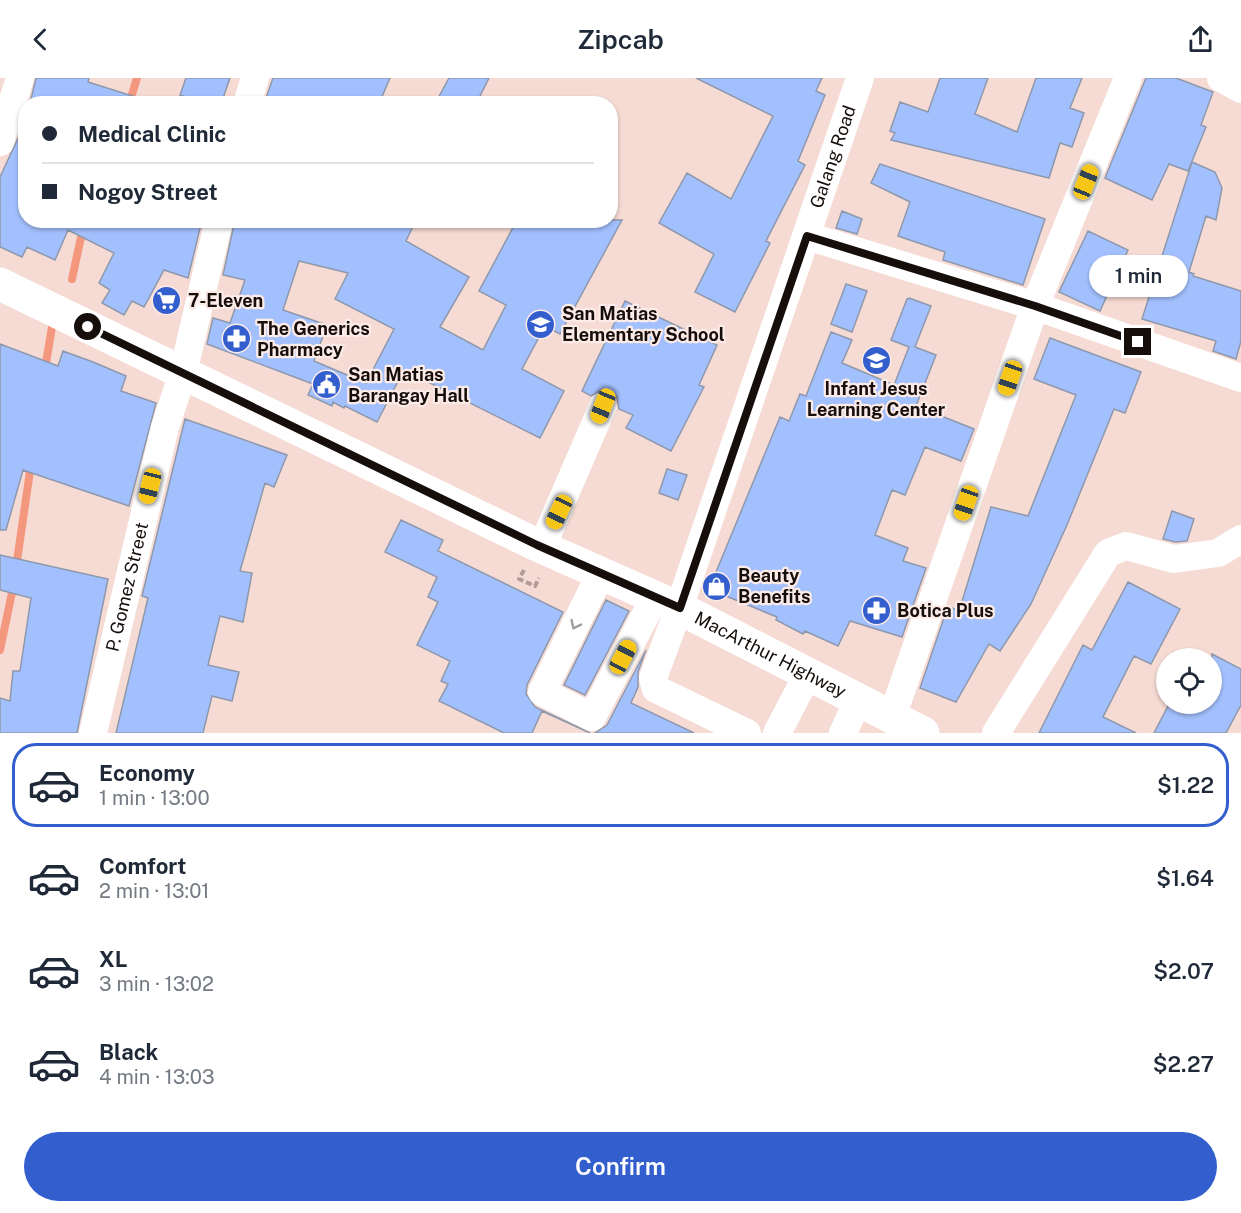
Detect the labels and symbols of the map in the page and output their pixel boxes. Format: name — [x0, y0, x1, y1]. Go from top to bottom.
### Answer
street label: Galang Road — [805, 102, 860, 211]
car — [1071, 162, 1101, 202]
callout: 1 min — [1088, 255, 1188, 297]
supermarket icon: 7-Eleven — [151, 285, 183, 317]
place label: 7-Eleven — [188, 290, 263, 311]
place label: San Matias Elementary School — [562, 303, 725, 345]
school or university icon: San Matias Elementary School — [525, 308, 557, 340]
route start — [74, 313, 101, 340]
place label: The Generics Pharmacy — [257, 318, 370, 360]
pharmacy icon: The Generics Pharmacy — [220, 323, 252, 355]
route end — [1124, 328, 1151, 355]
school or university icon: Infant Jesus Learning Center — [860, 344, 892, 376]
car — [996, 358, 1024, 398]
place label: San Matias Barangay Hall — [348, 364, 469, 406]
public building icon: San Matias Barangay Hall — [311, 369, 343, 401]
place label: Infant Jesus Learning Center — [807, 378, 946, 420]
car — [588, 386, 618, 426]
car — [137, 466, 163, 506]
car — [952, 483, 980, 523]
car — [543, 492, 575, 532]
street label: P. Gomez Street — [101, 520, 152, 654]
place label: Beauty Benefits — [738, 565, 810, 607]
shop icon: Beauty Benefits — [701, 570, 733, 602]
pharmacy icon: Botica Plus — [860, 595, 892, 627]
place label: Botica Plus — [897, 600, 994, 621]
street label: MacArthur Highway — [691, 607, 850, 702]
one-way arrow — [571, 619, 582, 630]
car — [607, 637, 639, 677]

